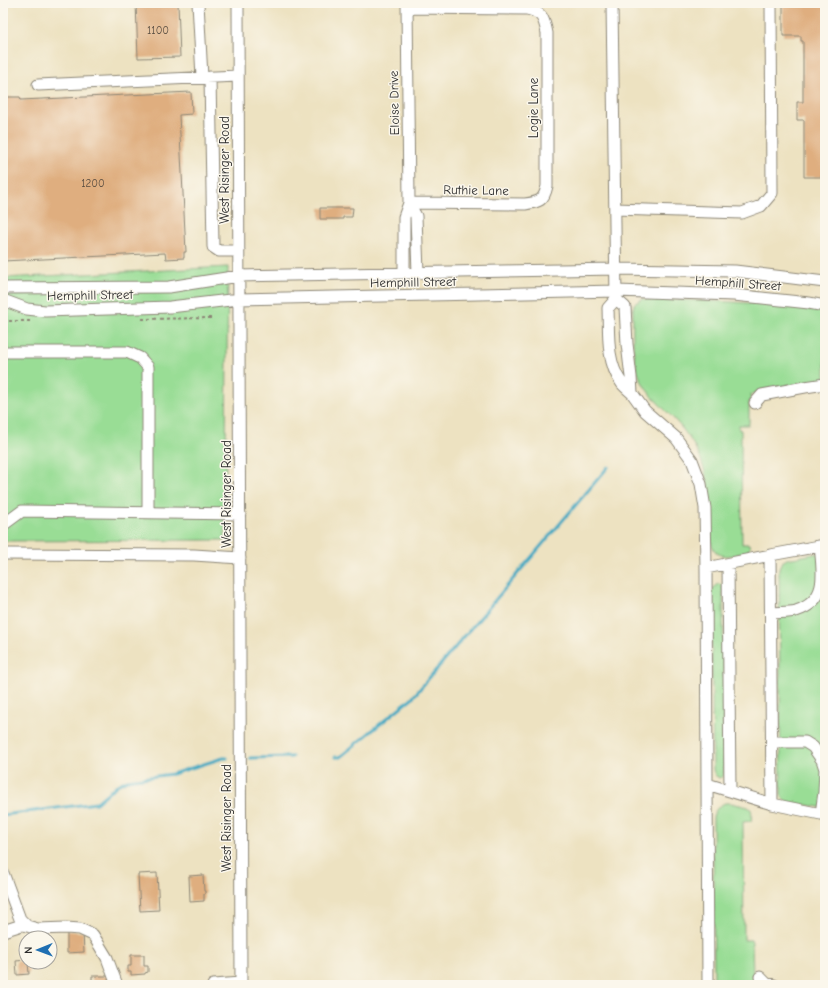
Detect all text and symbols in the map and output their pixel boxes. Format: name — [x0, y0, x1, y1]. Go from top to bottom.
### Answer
house number: 1100 — [147, 24, 169, 37]
street label: Eloise Drive — [386, 70, 402, 135]
street label: Logie Lane — [526, 77, 541, 138]
street label: West Risinger Road — [217, 116, 232, 224]
house number: 1200 — [81, 177, 105, 190]
street label: Ruthie Lane — [443, 182, 509, 198]
street label: Hemphill Street — [695, 273, 783, 294]
street label: Hemphill Street — [370, 274, 457, 290]
street label: Hemphill Street — [47, 287, 134, 303]
street label: West Risinger Road — [219, 440, 234, 548]
street label: West Risinger Road — [219, 764, 234, 872]
north arrow — [18, 930, 58, 970]
text: N — [22, 946, 35, 954]

